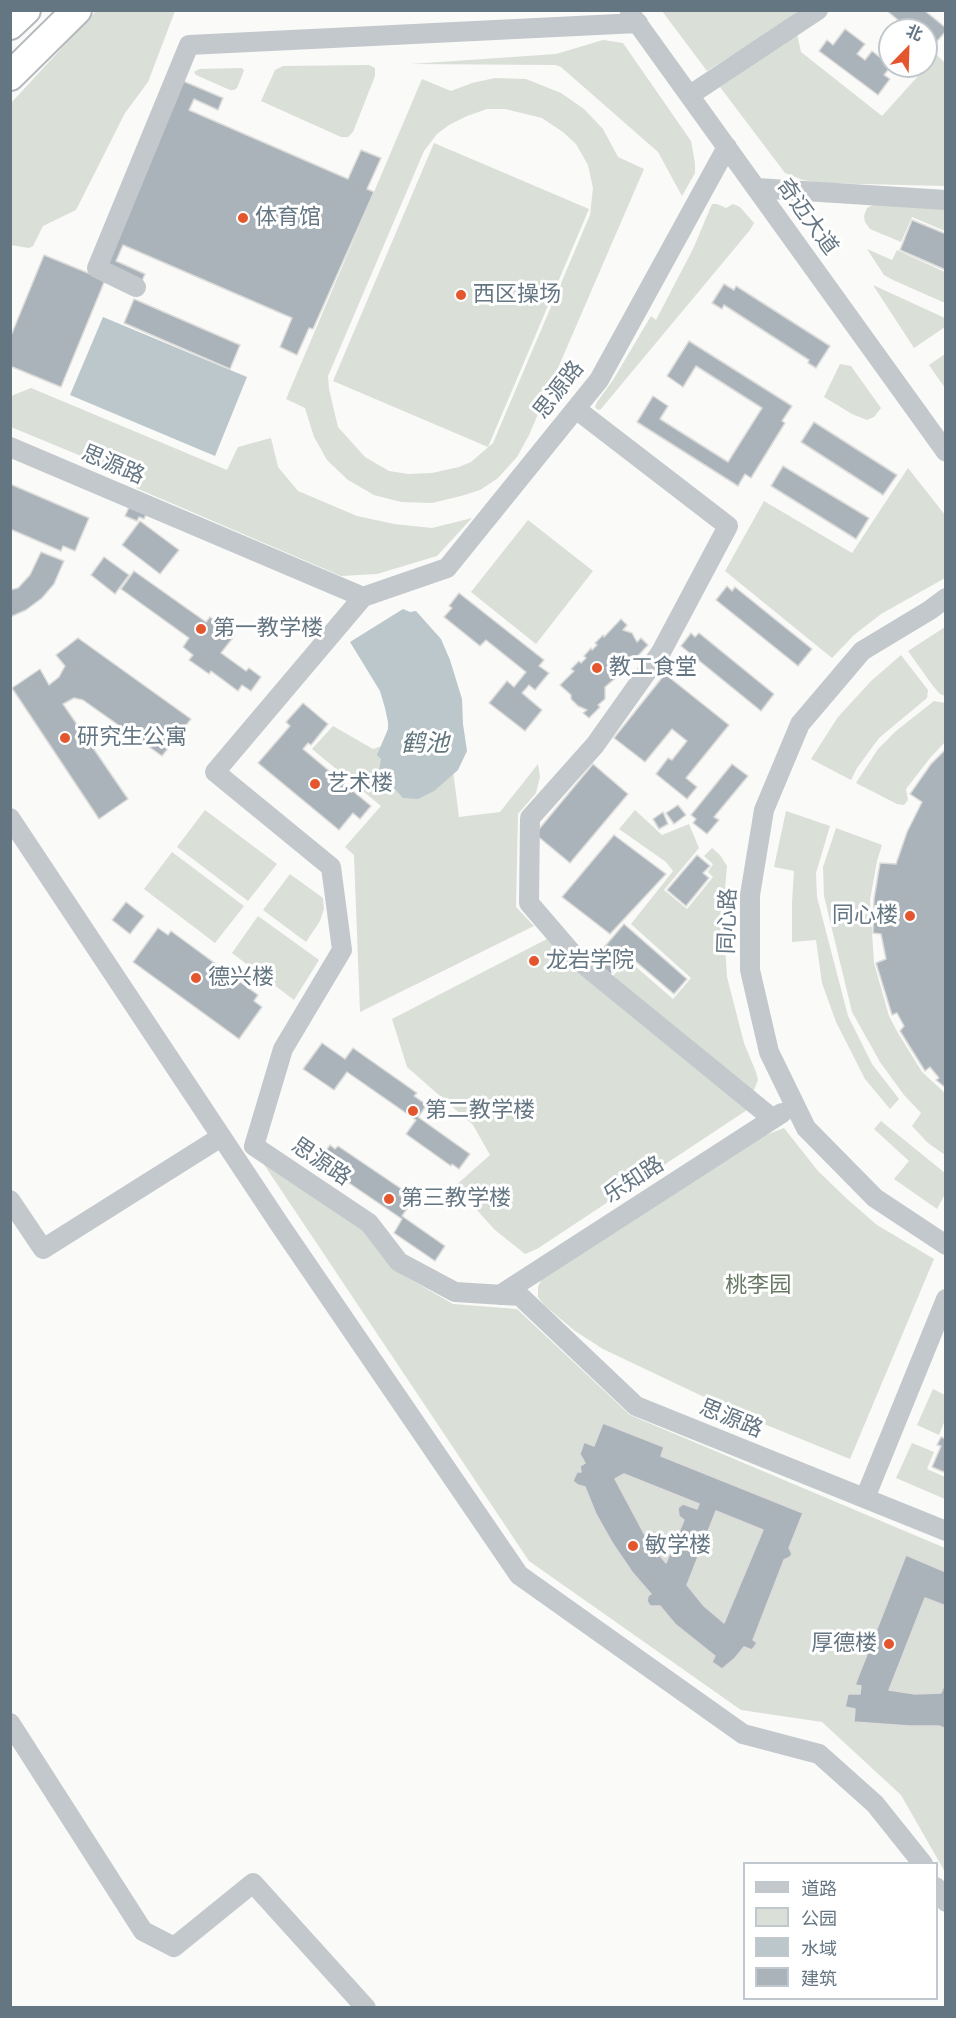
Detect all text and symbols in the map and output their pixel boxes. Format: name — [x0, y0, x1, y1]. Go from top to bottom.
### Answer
north arrow — [878, 18, 938, 78]
text: 北 — [903, 21, 926, 45]
street label: 奇迈大道 — [770, 174, 844, 260]
place label: 体育馆 — [255, 205, 321, 231]
marker: 体育馆 — [236, 211, 250, 225]
place label: 西区操场 — [473, 282, 561, 308]
marker: 西区操场 — [454, 288, 468, 302]
street label: 思源路 — [528, 356, 590, 424]
street label: 思源路 — [77, 440, 149, 490]
place label: 第一教学楼 — [213, 616, 323, 642]
marker: 第一教学楼 — [194, 622, 208, 636]
place label: 教工食堂 — [609, 655, 697, 681]
marker: 教工食堂 — [590, 661, 604, 675]
place label: 研究生公寓 — [77, 725, 187, 751]
water label: 鹤池 — [401, 730, 449, 758]
marker: 研究生公寓 — [58, 731, 72, 745]
place label: 艺术楼 — [327, 771, 393, 797]
marker: 艺术楼 — [308, 777, 322, 791]
street label: 同心路 — [714, 888, 742, 954]
place label: 同心楼 — [832, 903, 898, 929]
marker: 同心楼 — [903, 909, 917, 923]
place label: 龙岩学院 — [546, 948, 634, 974]
marker: 龙岩学院 — [527, 954, 541, 968]
place label: 德兴楼 — [208, 965, 274, 991]
marker: 德兴楼 — [189, 971, 203, 985]
place label: 第二教学楼 — [425, 1098, 535, 1124]
marker: 第二教学楼 — [406, 1104, 420, 1118]
street label: 思源路 — [286, 1133, 356, 1191]
street label: 乐知路 — [599, 1151, 669, 1209]
place label: 第三教学楼 — [401, 1186, 511, 1212]
marker: 第三教学楼 — [382, 1192, 396, 1206]
park label: 桃李园 — [725, 1273, 791, 1299]
street label: 思源路 — [695, 1394, 767, 1444]
place label: 敏学楼 — [645, 1533, 711, 1559]
marker: 敏学楼 — [626, 1539, 640, 1553]
place label: 厚德楼 — [811, 1631, 877, 1657]
marker: 厚德楼 — [882, 1637, 896, 1651]
legend — [743, 1862, 938, 2000]
text: 道路 — [801, 1878, 837, 1900]
text: 公园 — [801, 1908, 837, 1930]
text: 水域 — [801, 1938, 837, 1960]
text: 建筑 — [801, 1968, 837, 1990]

